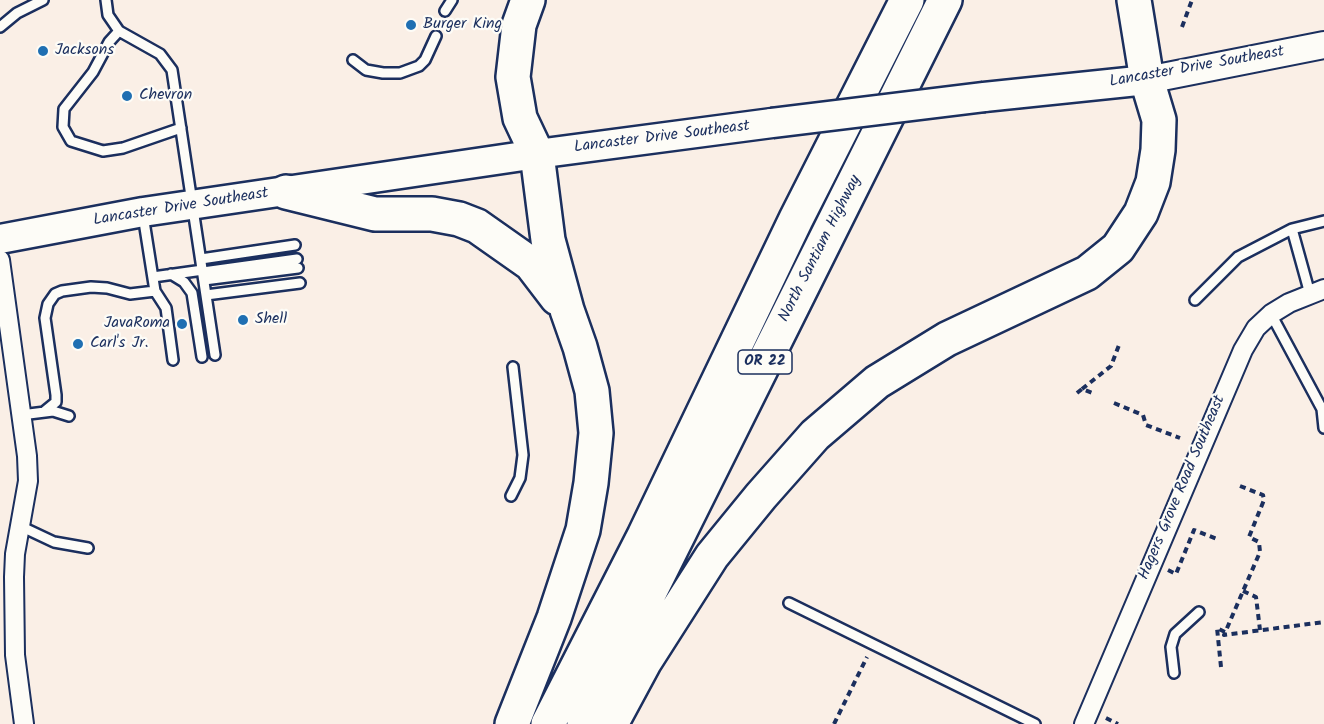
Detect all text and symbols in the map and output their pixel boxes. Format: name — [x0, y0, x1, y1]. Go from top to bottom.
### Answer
place label: Burger King — [423, 15, 502, 35]
marker: Burger King — [404, 18, 418, 32]
place label: Jacksons — [55, 41, 114, 61]
street label: Lancaster Drive Southeast — [1108, 43, 1286, 93]
marker: Jacksons — [36, 44, 50, 58]
place label: Chevron — [139, 86, 192, 106]
marker: Chevron — [120, 89, 134, 103]
street label: Lancaster Drive Southeast — [573, 118, 751, 158]
street label: North Santiam Highway — [776, 172, 866, 326]
street label: Lancaster Drive Southeast — [92, 185, 270, 231]
place label: Shell — [255, 310, 287, 330]
marker: Shell — [236, 313, 250, 327]
place label: JavaRoma — [104, 314, 170, 334]
marker: JavaRoma — [175, 317, 189, 331]
place label: Carl's Jr. — [90, 334, 148, 354]
marker: Carl's Jr. — [71, 337, 85, 351]
road number: OR 22 — [738, 350, 792, 374]
street label: Hagers Grove Road Southeast — [1135, 393, 1231, 583]

